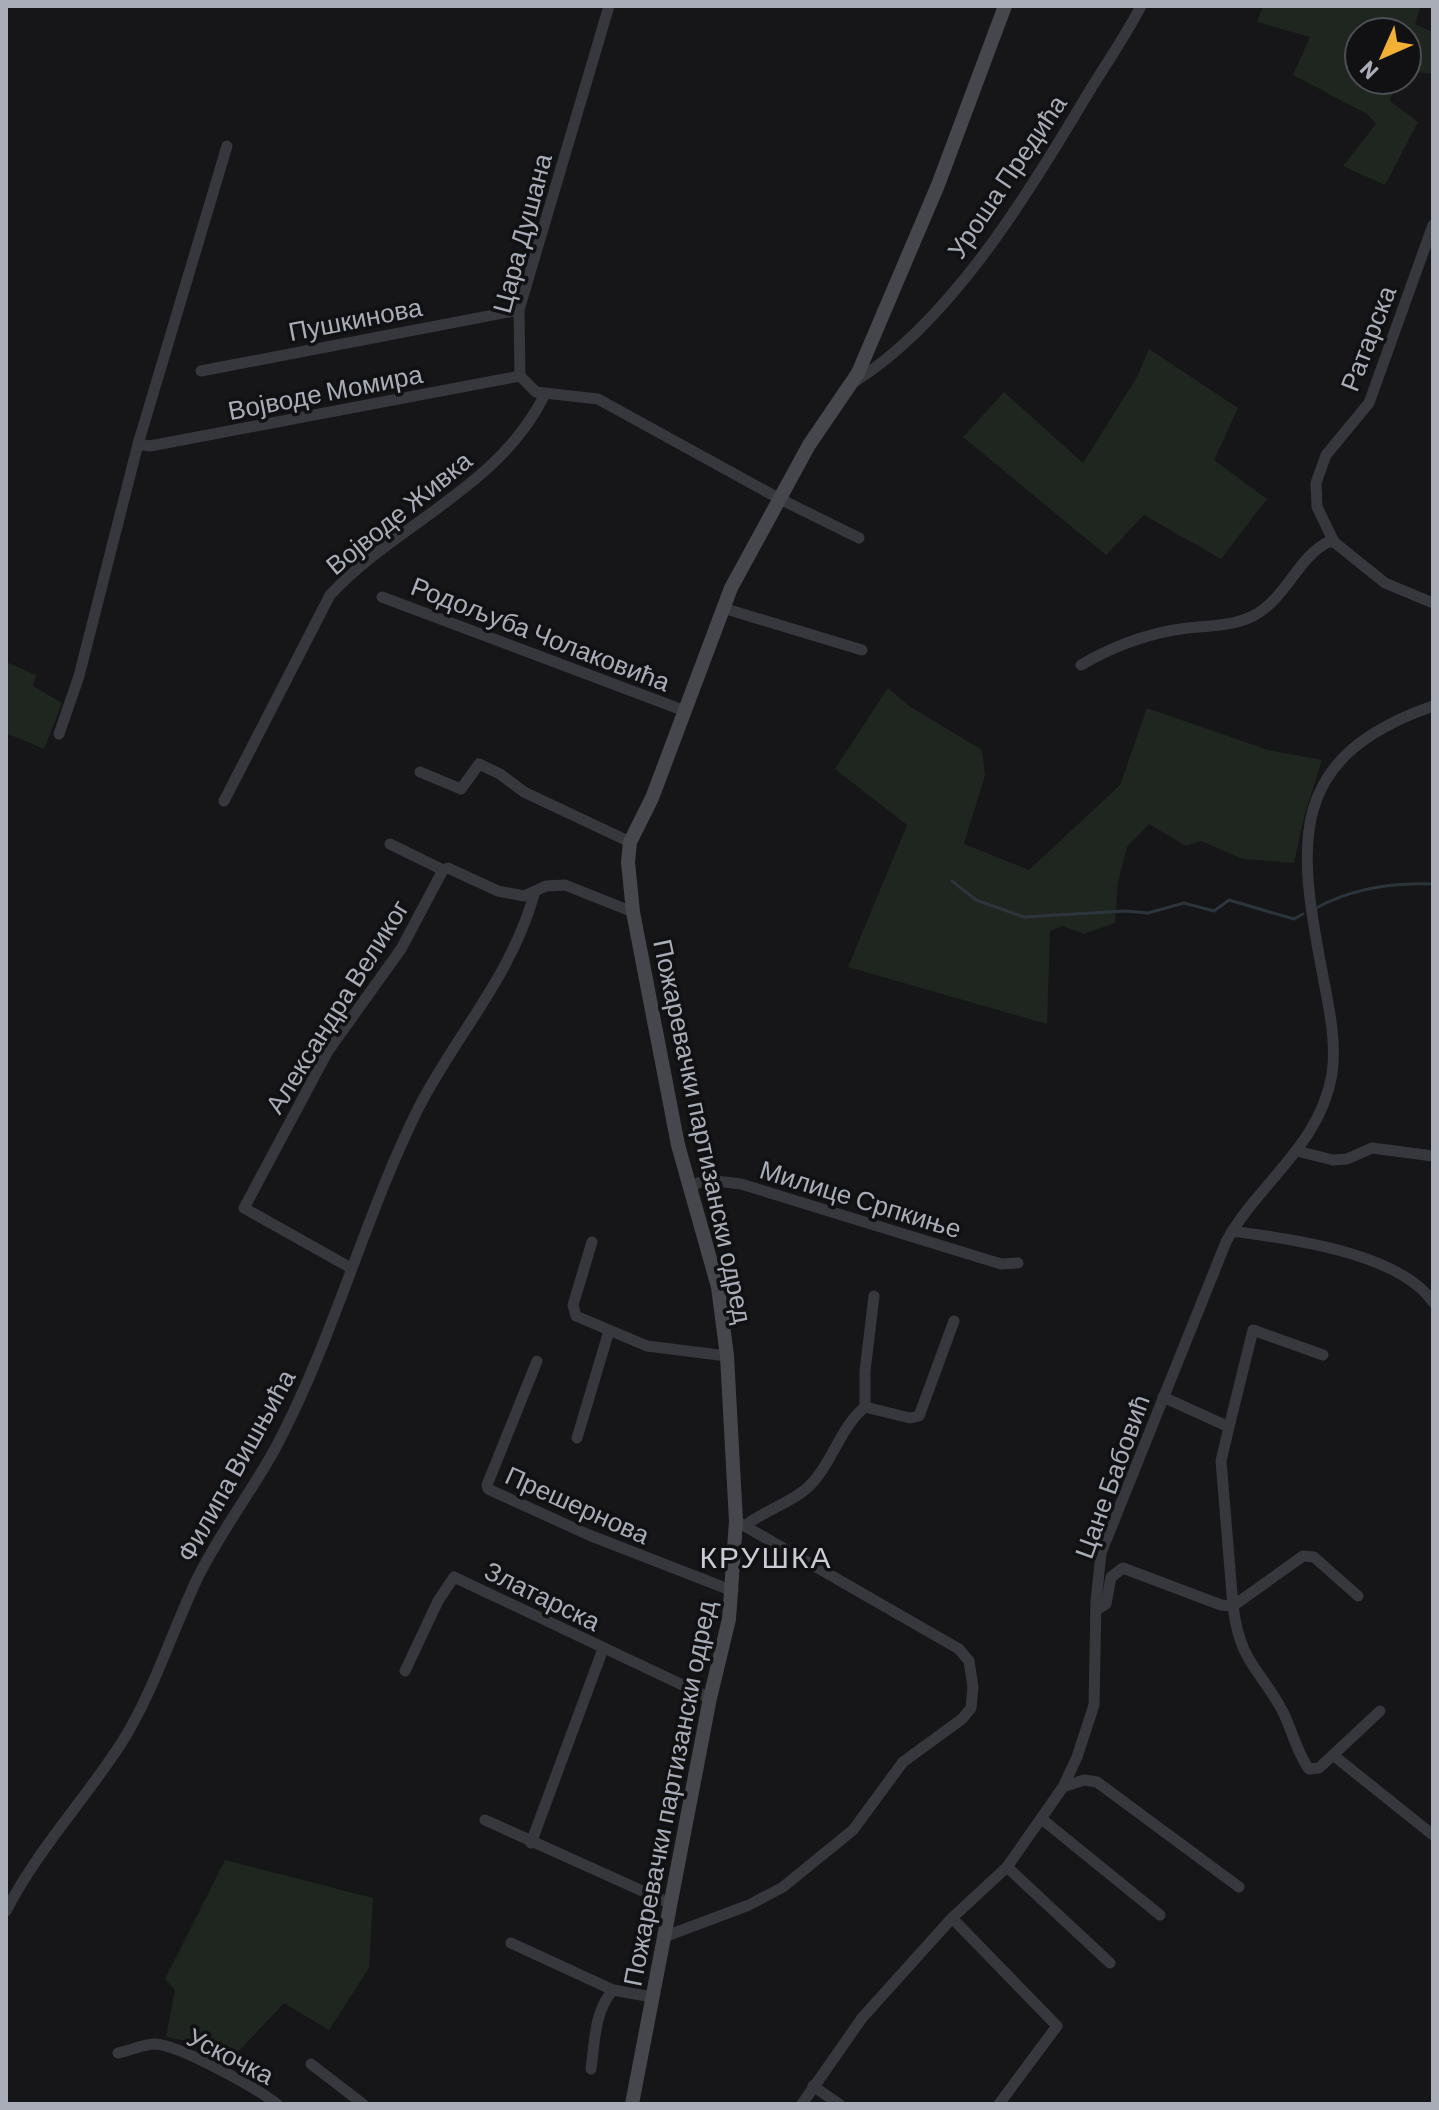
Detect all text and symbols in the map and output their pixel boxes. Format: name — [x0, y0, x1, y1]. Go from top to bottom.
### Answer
north arrow — [1343, 16, 1423, 96]
text: N — [1354, 56, 1383, 85]
street label: Уроша Предића — [940, 88, 1072, 264]
street label: Цара Душана — [485, 149, 557, 316]
street label: Ратарска — [1333, 280, 1401, 395]
street label: Пушкинова — [286, 290, 425, 346]
street label: Војводе Момира — [225, 357, 425, 425]
street label: Војводе Живка — [319, 443, 478, 580]
street label: Родољуба Чолаковића — [407, 569, 675, 697]
street label: Александра Великог — [258, 893, 414, 1119]
street label: Пожаревачки партизански одред — [648, 936, 760, 1326]
street label: Милице Српкиње — [757, 1153, 965, 1243]
street label: Филипа Вишњића — [169, 1363, 301, 1567]
street label: Цане Бабовић — [1067, 1390, 1155, 1562]
street label: Прешернова — [501, 1458, 655, 1550]
district label: КРУШКА — [700, 1538, 832, 1574]
street label: Златарска — [480, 1554, 606, 1636]
street label: Пожаревачки партизански одред — [615, 1598, 721, 1988]
street label: Ускочка — [182, 2020, 280, 2090]

